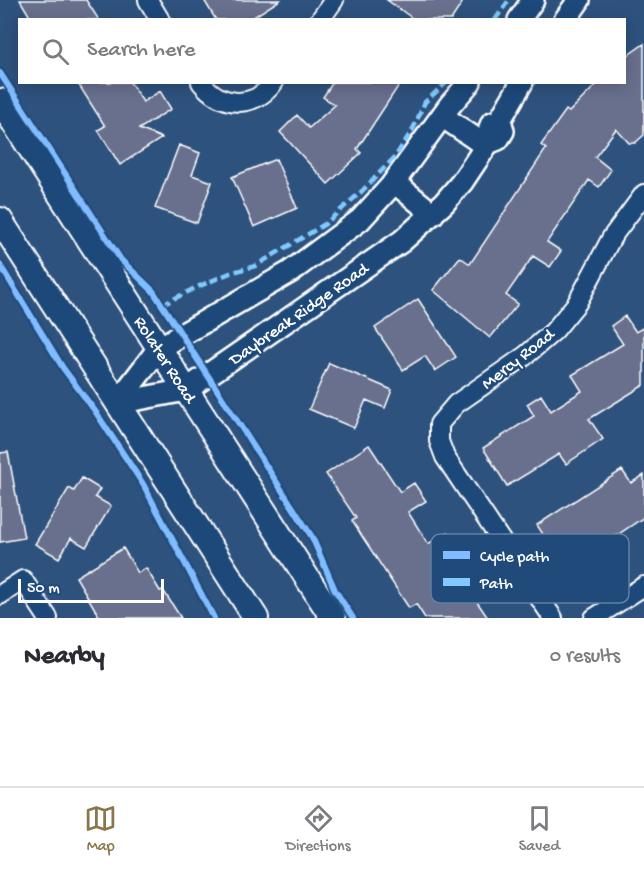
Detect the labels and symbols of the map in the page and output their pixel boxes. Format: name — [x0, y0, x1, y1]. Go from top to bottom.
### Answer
street label: Daybreak Ridge Road — [225, 258, 374, 372]
street label: Rolater Road — [128, 313, 201, 409]
street label: Mercy Road — [478, 324, 560, 395]
legend — [431, 534, 629, 603]
text: Cycle path — [480, 549, 550, 568]
scale bar — [18, 576, 164, 604]
text: Path — [479, 576, 513, 595]

